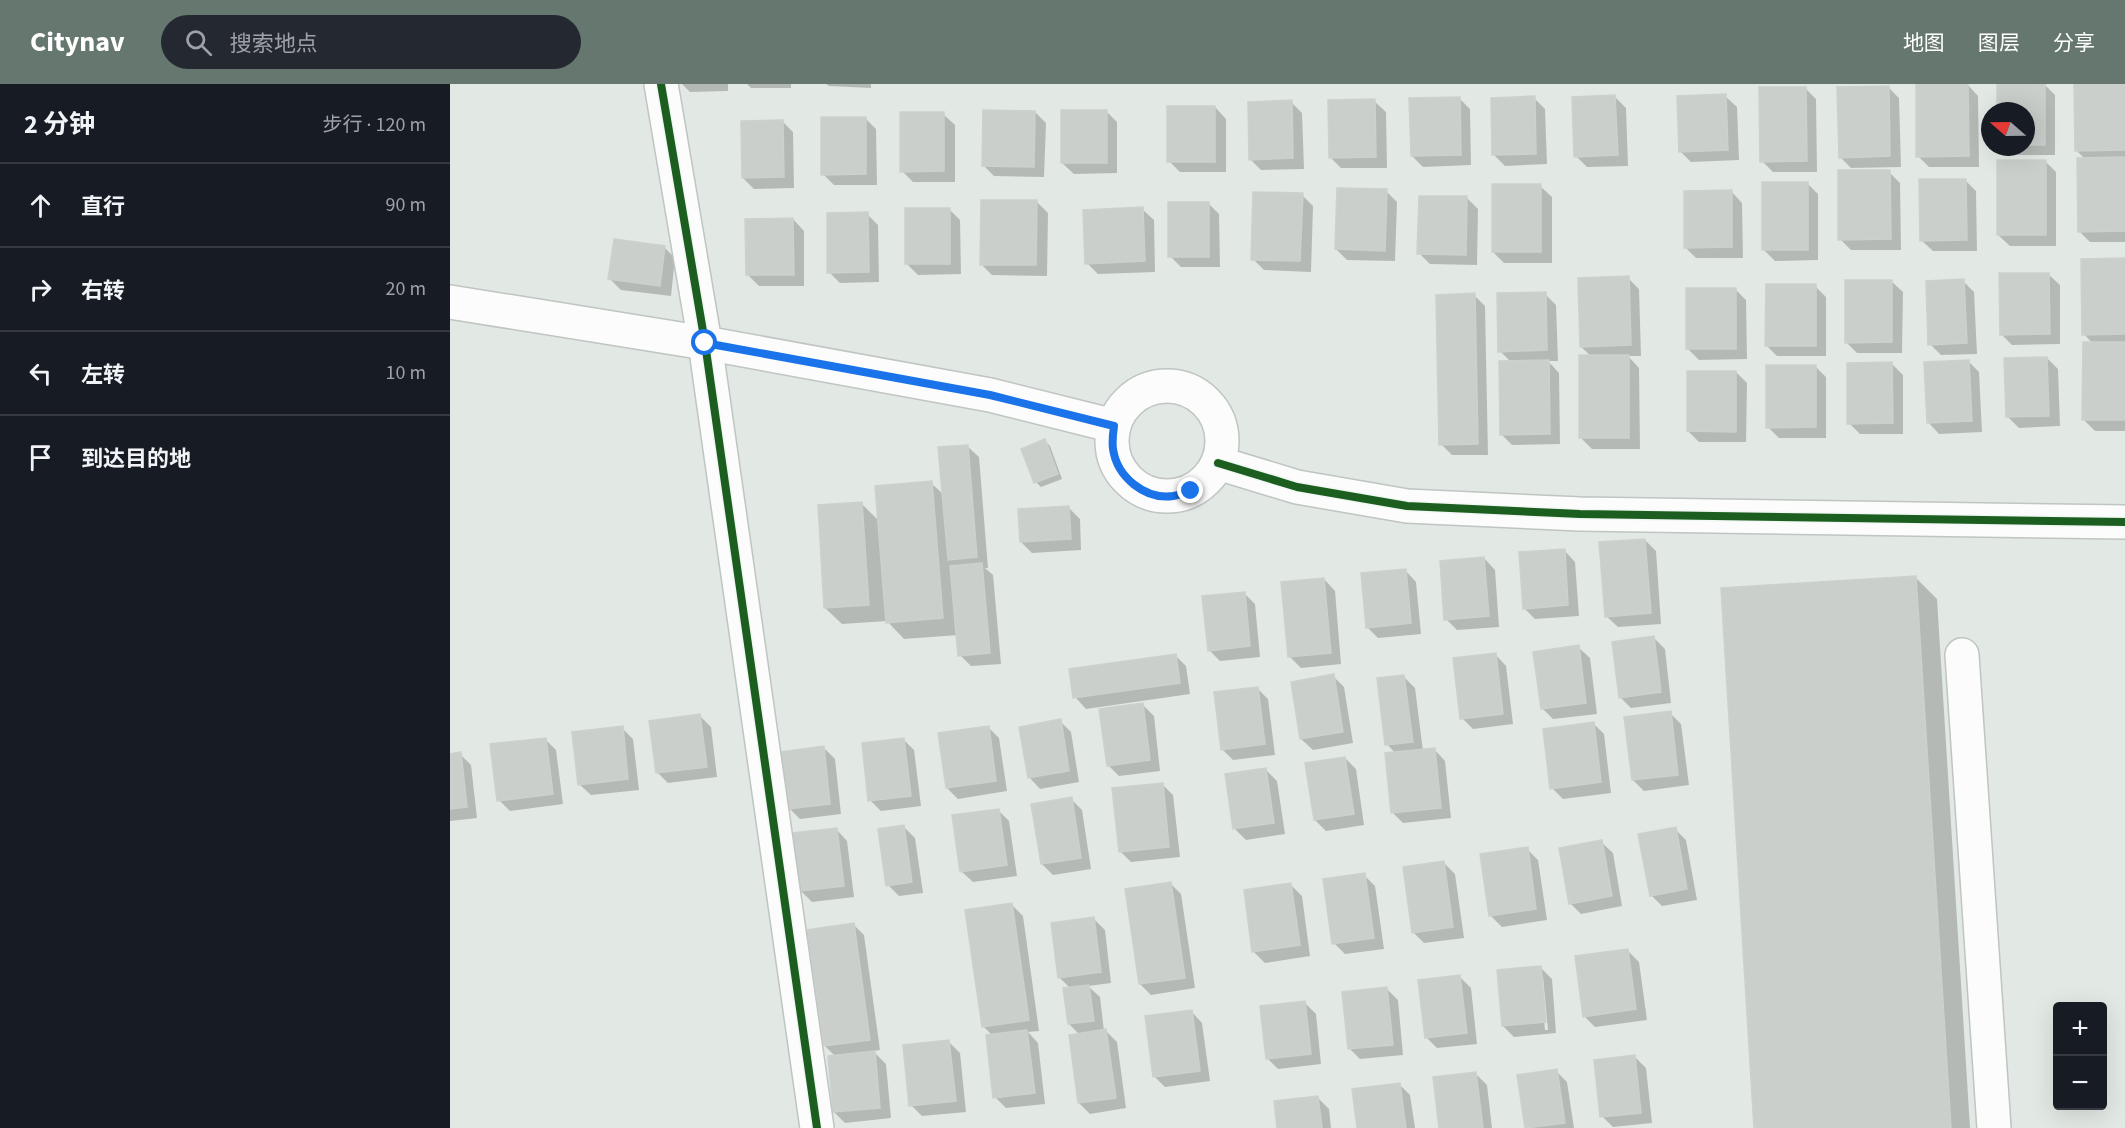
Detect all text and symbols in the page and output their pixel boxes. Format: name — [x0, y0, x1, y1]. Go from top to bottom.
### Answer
search box — [161, 15, 581, 69]
text: Citynav — [30, 22, 125, 62]
icon: search — [182, 26, 215, 59]
text: 搜索地点 — [230, 28, 318, 60]
text: 地图 — [1903, 28, 1945, 58]
text: 图层 — [1978, 28, 2020, 58]
text: 分享 — [2053, 28, 2095, 58]
north arrow — [1981, 102, 2035, 156]
text: 2 分钟 — [24, 106, 95, 143]
text: 步行 · 120 m — [323, 111, 426, 139]
icon: ahead — [24, 189, 57, 222]
text: 直行 — [81, 191, 125, 223]
text: 90 m — [386, 191, 426, 219]
icon: right — [24, 273, 57, 306]
text: 右转 — [81, 275, 125, 307]
text: 20 m — [386, 275, 426, 303]
route start — [691, 329, 717, 355]
icon: left — [24, 357, 57, 390]
text: 左转 — [81, 359, 125, 391]
text: 10 m — [386, 359, 426, 387]
icon: arrive — [24, 441, 57, 474]
text: 到达目的地 — [81, 443, 191, 475]
route end — [1177, 477, 1203, 503]
map controls — [2053, 1002, 2107, 1110]
button: + — [2053, 1002, 2107, 1056]
button: − — [2053, 1056, 2107, 1110]

